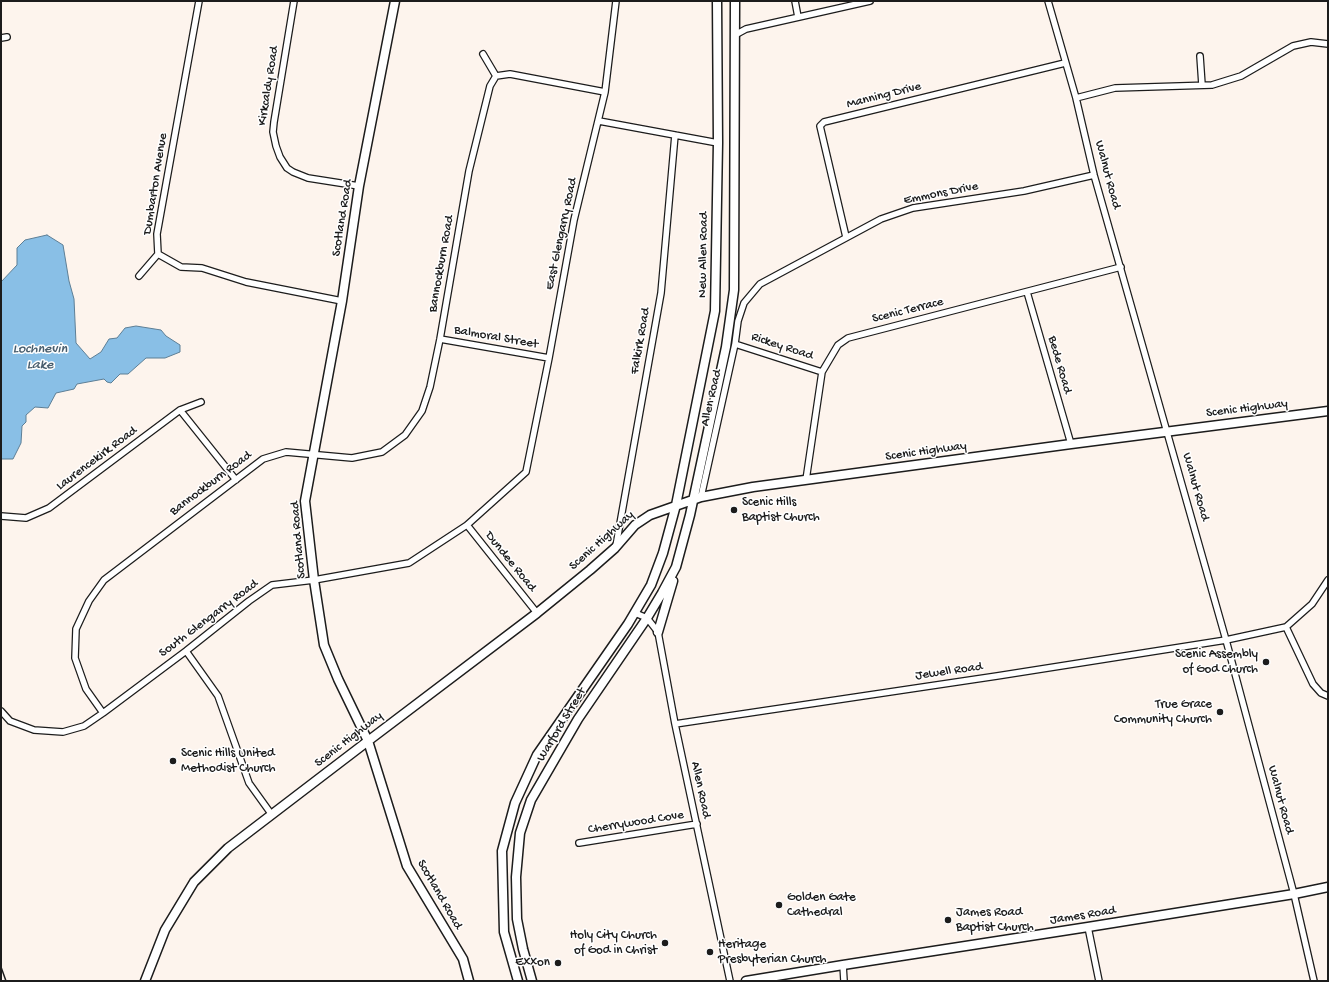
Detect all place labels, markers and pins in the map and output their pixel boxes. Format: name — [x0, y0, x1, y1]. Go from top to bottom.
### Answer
place label: Scenic Hills Baptist Church — [742, 495, 820, 526]
marker: Scenic Hills Baptist Church — [729, 505, 739, 515]
place label: Scenic Assembly of God Church — [1175, 647, 1258, 678]
marker: Scenic Assembly of God Church — [1261, 657, 1271, 667]
place label: True Grace Community Church — [1114, 697, 1212, 728]
marker: True Grace Community Church — [1215, 707, 1225, 717]
place label: Scenic Hills United Methodist Church — [181, 746, 276, 777]
marker: Scenic Hills United Methodist Church — [168, 756, 178, 766]
place label: Golden Gate Cathedral — [787, 890, 856, 921]
marker: Golden Gate Cathedral — [774, 900, 784, 910]
place label: James Road Baptist Church — [956, 905, 1034, 936]
marker: James Road Baptist Church — [943, 915, 953, 925]
place label: Holy City Church of God in Christ — [570, 928, 657, 959]
place label: Heritage Presbyterian Church — [718, 937, 827, 968]
marker: Holy City Church of God in Christ — [660, 938, 670, 948]
marker: Heritage Presbyterian Church — [705, 947, 715, 957]
place label: Exxon — [515, 955, 550, 971]
marker: Exxon — [553, 958, 563, 968]

